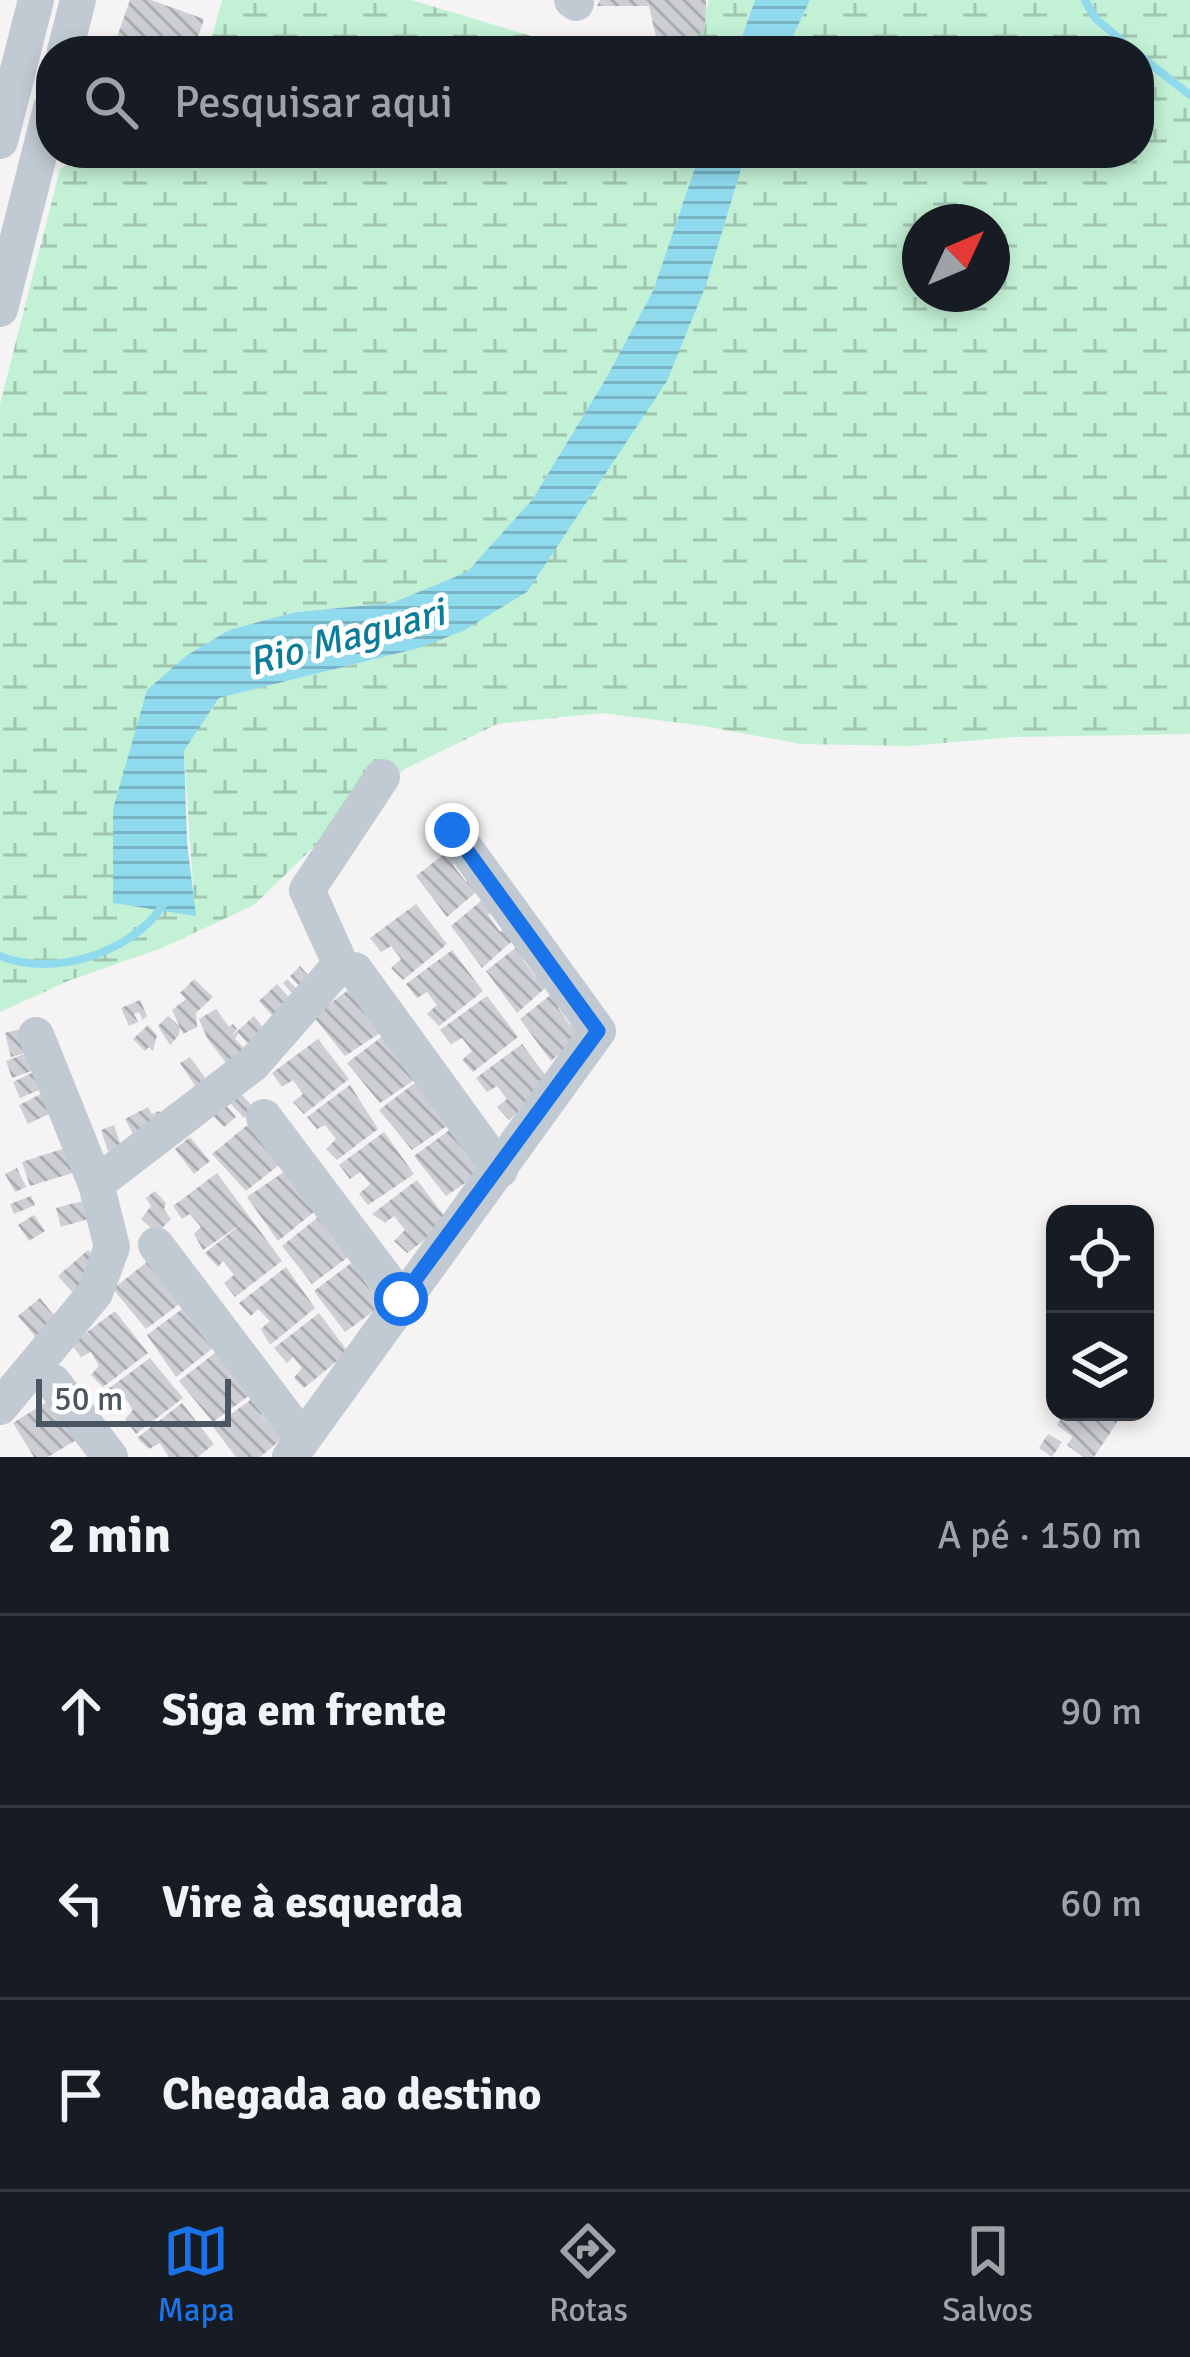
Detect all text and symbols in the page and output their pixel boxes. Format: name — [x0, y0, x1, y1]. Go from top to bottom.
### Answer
search box — [36, 36, 1154, 168]
icon: search — [78, 69, 144, 135]
text: Pesquisar aqui — [174, 75, 453, 130]
north arrow — [902, 204, 1010, 312]
water label: Rio Maguari — [243, 587, 453, 686]
route end — [425, 803, 479, 857]
map controls — [1046, 1205, 1154, 1421]
button: locate — [1046, 1205, 1154, 1313]
route start — [374, 1272, 428, 1326]
button: layers — [1046, 1313, 1154, 1421]
scale bar — [36, 1373, 231, 1426]
text: 50 m — [54, 1379, 123, 1420]
text: 2 min — [48, 1504, 171, 1567]
text: A pé · 150 m — [938, 1511, 1142, 1559]
icon: ahead — [48, 1678, 114, 1744]
text: Siga em frente — [162, 1683, 447, 1738]
text: 90 m — [1060, 1687, 1142, 1735]
icon: left — [48, 1870, 114, 1936]
text: Vire à esquerda — [162, 1875, 463, 1930]
text: 60 m — [1060, 1879, 1142, 1927]
icon: arrive — [48, 2062, 114, 2128]
text: Chegada ao destino — [162, 2067, 542, 2122]
tab: Mapa — [157, 2218, 235, 2331]
tab: Rotas — [549, 2218, 628, 2331]
tab: Salvos — [942, 2218, 1033, 2331]

